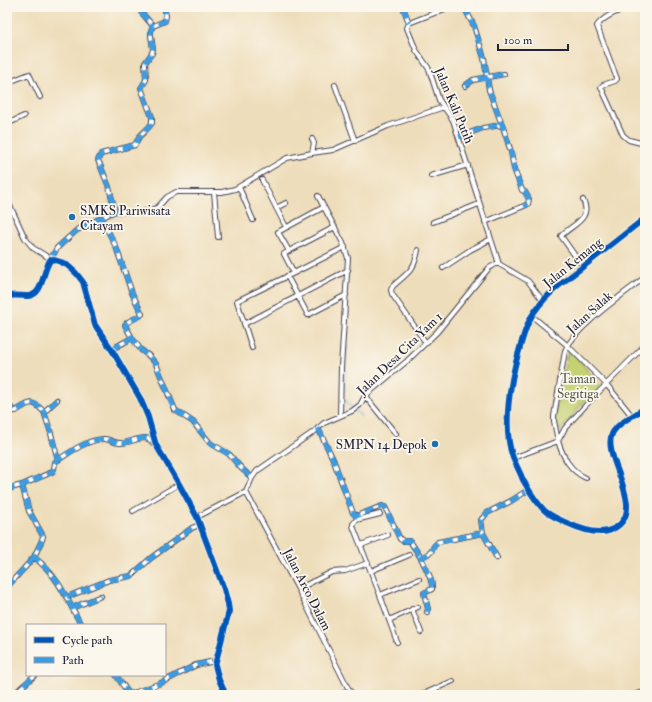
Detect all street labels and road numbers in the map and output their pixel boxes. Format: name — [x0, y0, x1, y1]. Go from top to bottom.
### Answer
street label: Jalan Kali Putih — [430, 64, 477, 146]
street label: Jalan Kemang — [539, 234, 606, 292]
street label: Jalan Salak — [563, 288, 616, 338]
street label: Jalan Desa Cita Yam 1 — [353, 309, 446, 399]
street label: Jalan Arco Dalam — [279, 545, 335, 633]

